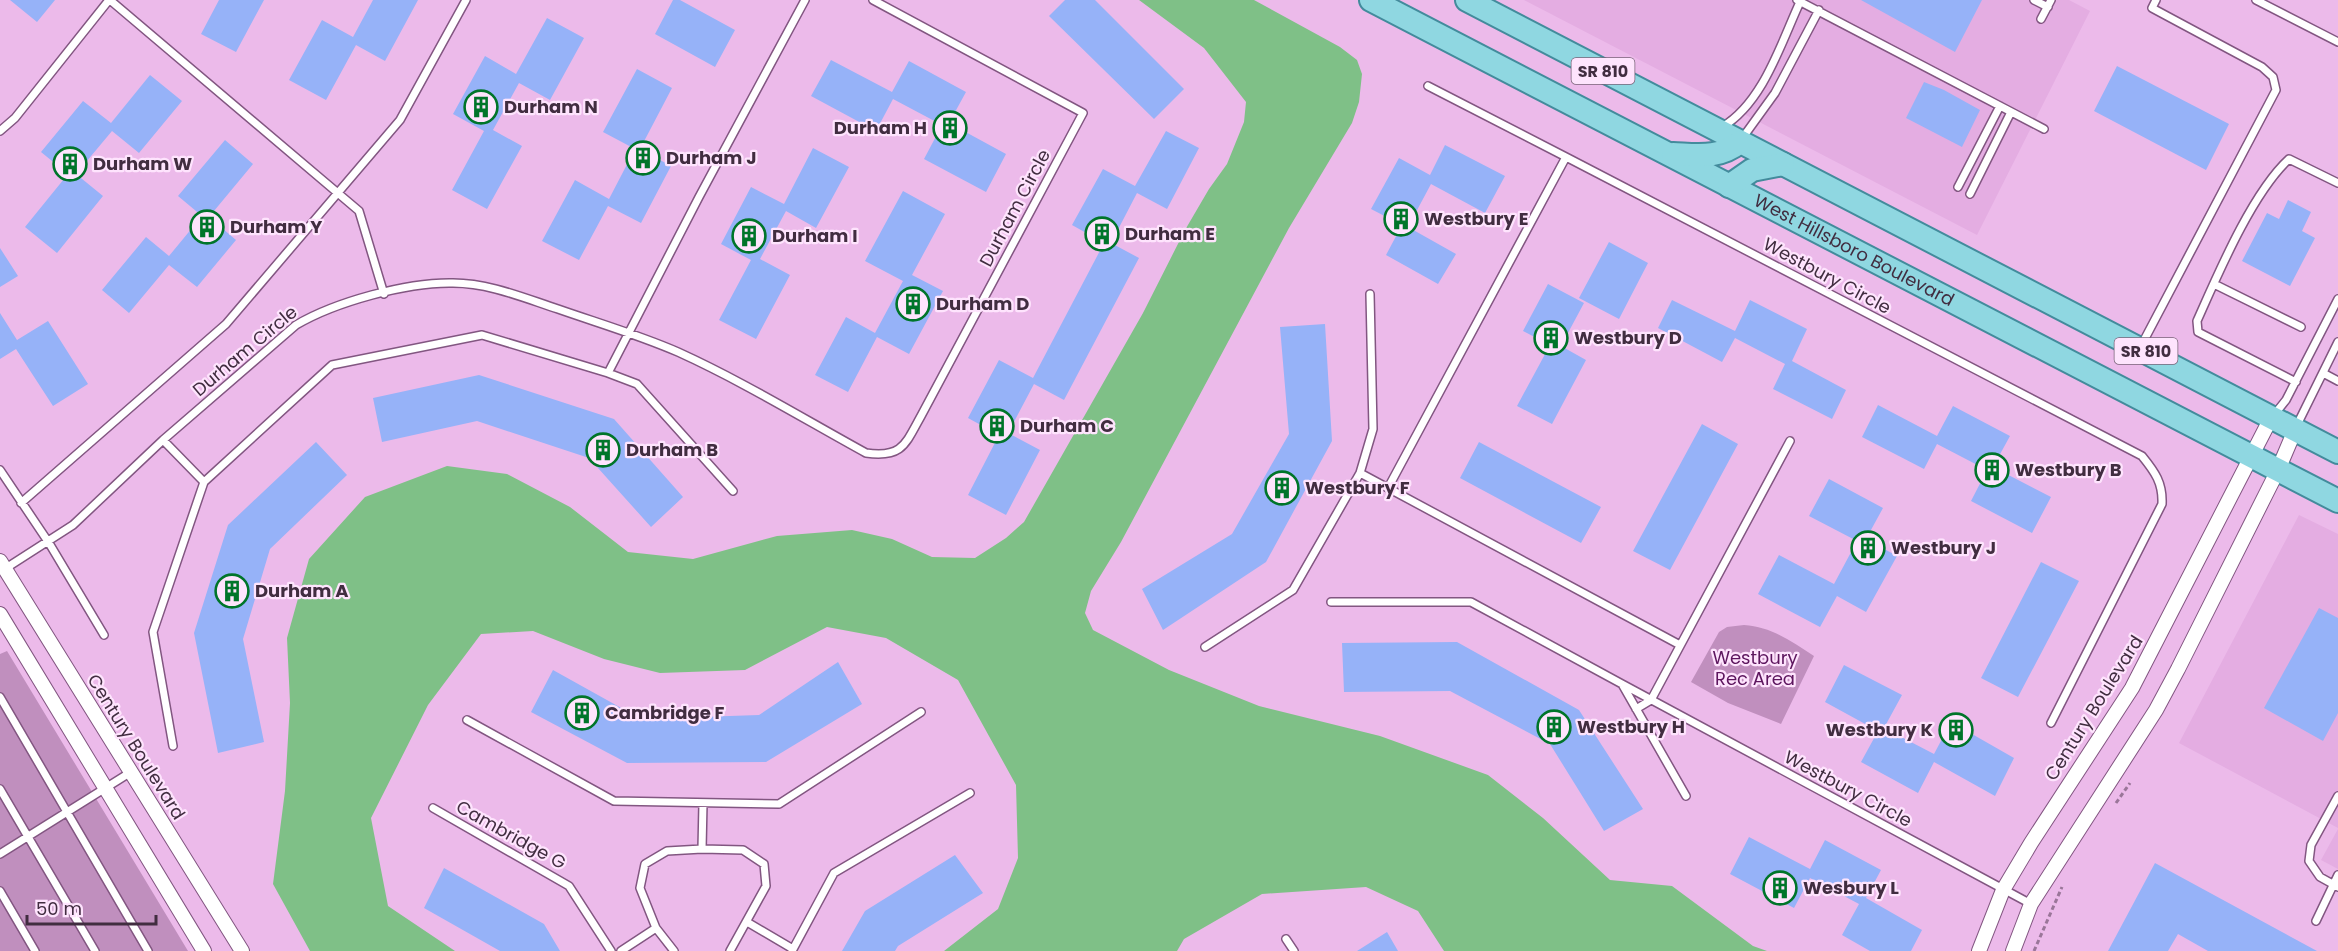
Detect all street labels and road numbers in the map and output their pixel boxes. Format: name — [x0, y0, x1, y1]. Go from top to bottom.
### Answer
road number: SR 810 — [1572, 58, 1634, 84]
street label: Durham Circle — [973, 145, 1056, 271]
street label: West Hillsboro Boulevard — [1750, 188, 1959, 312]
street label: Westbury Circle — [1759, 231, 1896, 320]
street label: Durham Circle — [187, 299, 302, 402]
road number: SR 810 — [2114, 338, 2178, 364]
street label: Century Boulevard — [2039, 630, 2148, 785]
street label: Century Boulevard — [82, 669, 191, 824]
street label: Westbury Circle — [1780, 744, 1917, 833]
street label: Cambridge G — [452, 794, 571, 875]

